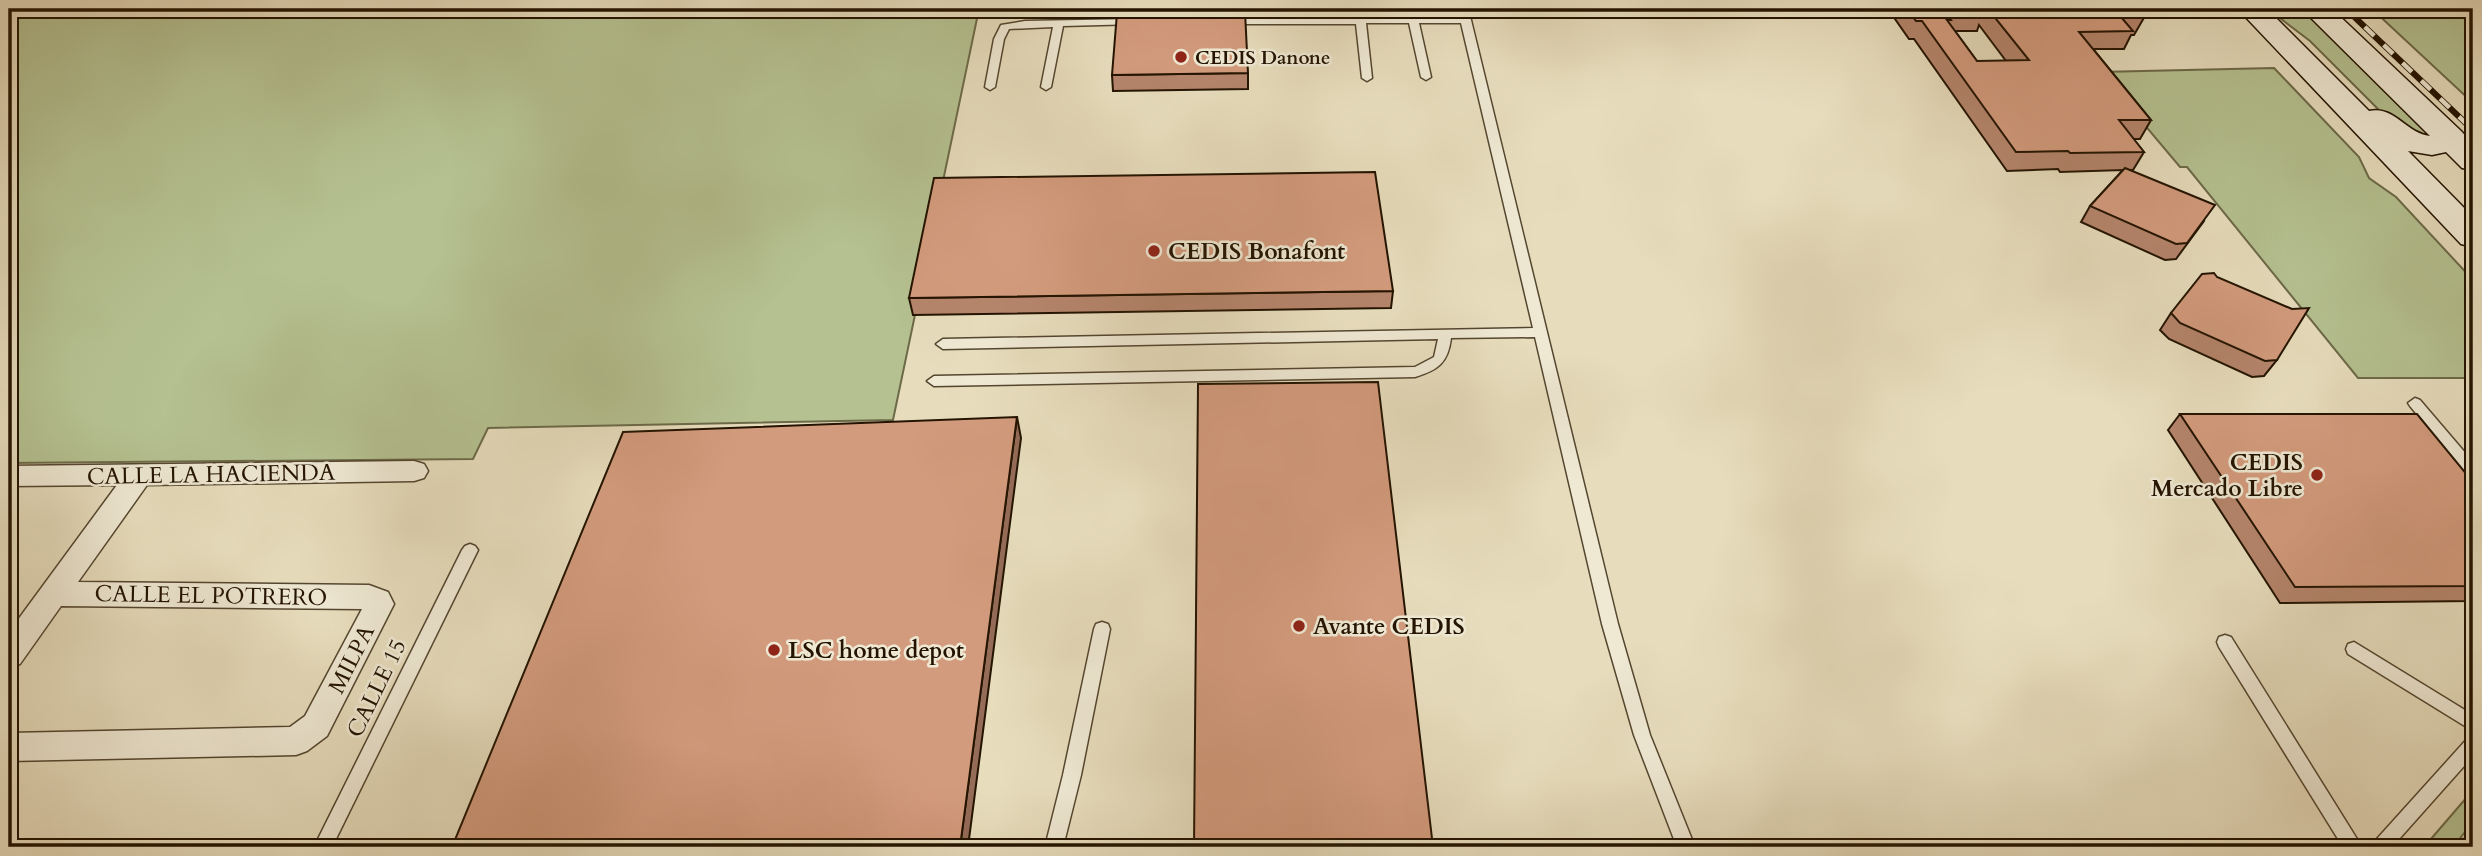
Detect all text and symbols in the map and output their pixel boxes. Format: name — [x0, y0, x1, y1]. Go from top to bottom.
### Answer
place label: CEDIS Danone — [1195, 45, 1330, 71]
marker: CEDIS Danone — [1173, 49, 1189, 65]
place label: CEDIS Bonafont — [1168, 236, 1345, 267]
marker: CEDIS Bonafont — [1146, 243, 1162, 259]
place label: CEDIS Mercado Libre — [2151, 447, 2303, 504]
street label: CALLE LA HACIENDA — [87, 457, 336, 492]
marker: CEDIS Mercado Libre — [2309, 467, 2325, 483]
street label: CALLE EL POTRERO — [94, 578, 328, 613]
place label: Avante CEDIS — [1313, 611, 1465, 642]
marker: Avante CEDIS — [1291, 618, 1307, 634]
street label: MILPA — [321, 619, 382, 699]
street label: CALLE 15 — [339, 634, 414, 743]
place label: LSC home depot — [788, 635, 964, 666]
marker: LSC home depot — [766, 642, 782, 658]

